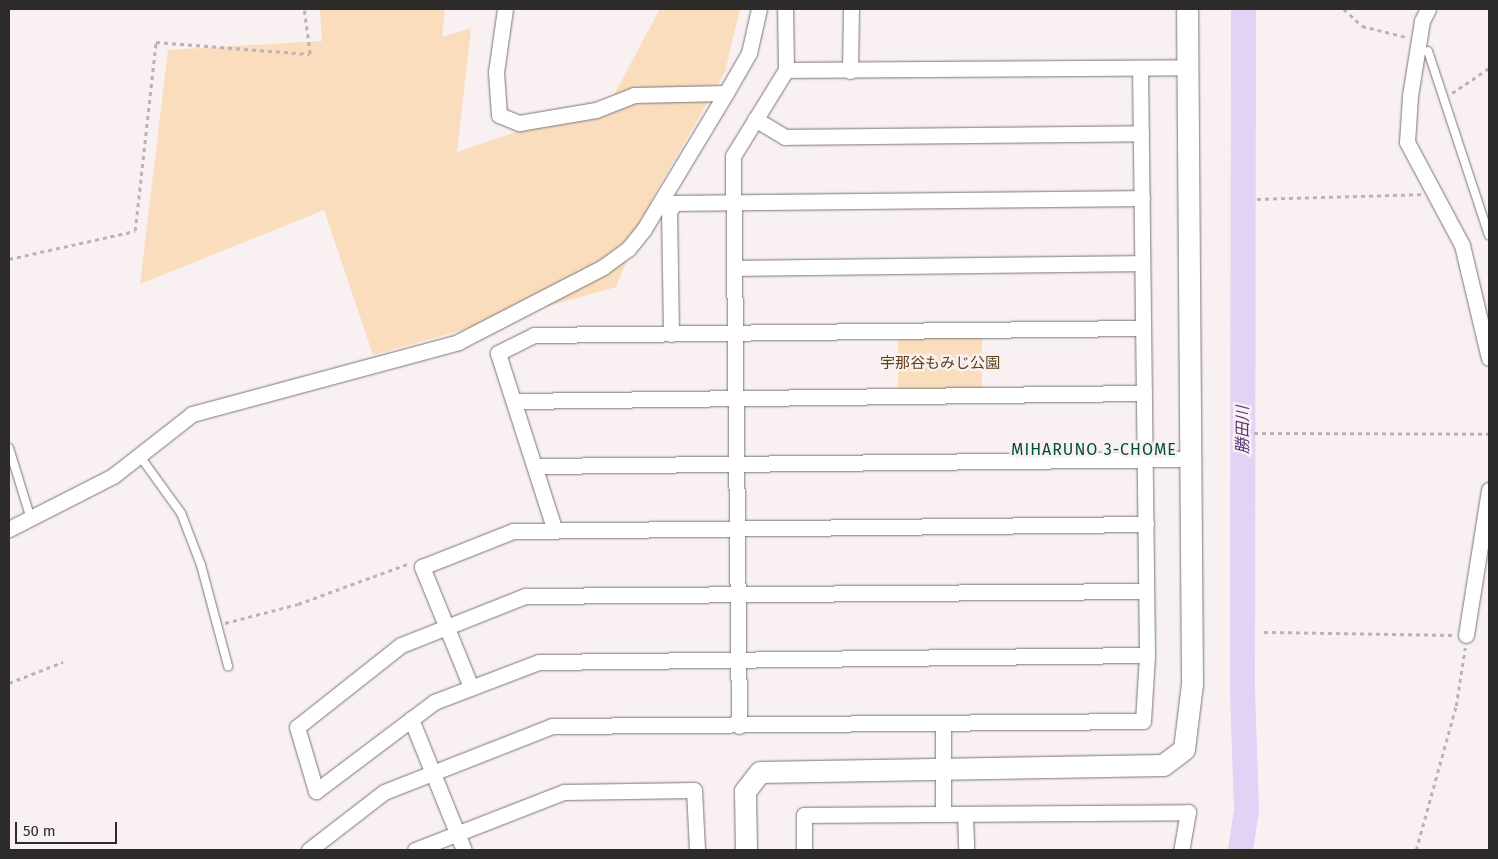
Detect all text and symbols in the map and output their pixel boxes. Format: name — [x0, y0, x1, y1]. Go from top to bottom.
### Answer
park label: 宇那谷もみじ公園 — [880, 355, 1000, 373]
water label: 勝田川 — [1233, 406, 1253, 454]
district label: MIHARUNO 3-CHOME — [1009, 440, 1179, 460]
scale bar — [18, 812, 120, 844]
text: 50 m — [23, 822, 56, 840]

